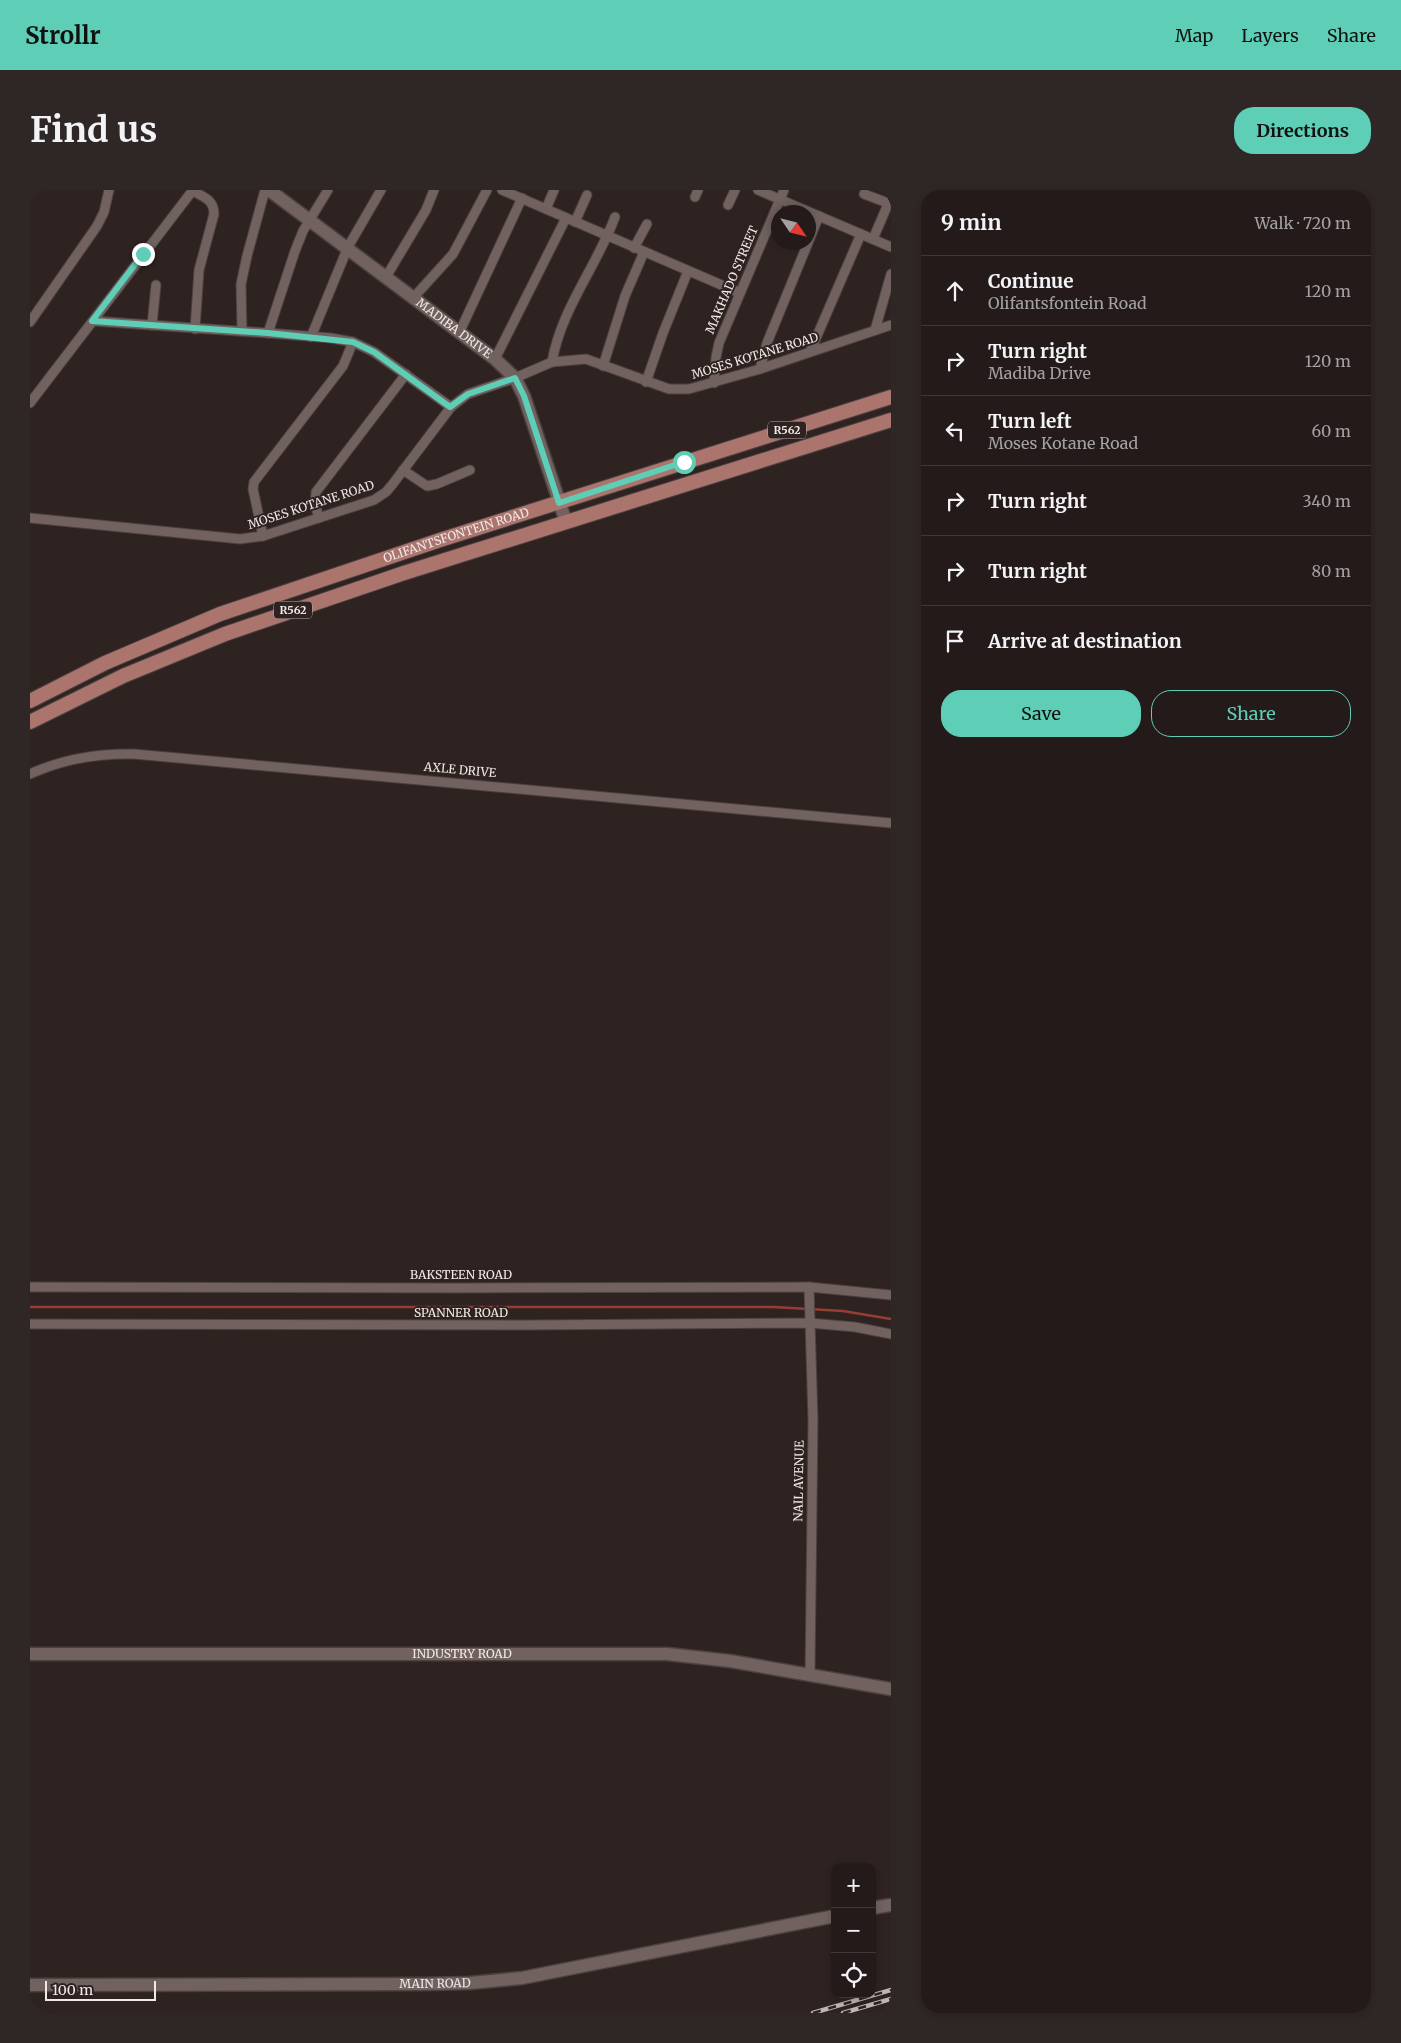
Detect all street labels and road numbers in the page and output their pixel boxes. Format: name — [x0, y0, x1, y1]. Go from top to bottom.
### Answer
street label: MAKHADO STREET — [702, 223, 761, 336]
street label: MADIBA DRIVE — [413, 295, 495, 361]
street label: MOSES KOTANE ROAD — [690, 329, 820, 382]
road number: R562 — [768, 422, 806, 438]
street label: MOSES KOTANE ROAD — [246, 477, 376, 532]
street label: OLIFANTSFONTEIN ROAD — [381, 504, 531, 566]
road number: R562 — [274, 602, 312, 618]
street label: AXLE DRIVE — [422, 759, 497, 780]
street label: BAKSTEEN ROAD — [410, 1267, 512, 1282]
street label: SPANNER ROAD — [414, 1305, 508, 1320]
street label: NAIL AVENUE — [790, 1440, 807, 1522]
street label: INDUSTRY ROAD — [412, 1646, 512, 1661]
street label: MAIN ROAD — [399, 1975, 471, 1991]

